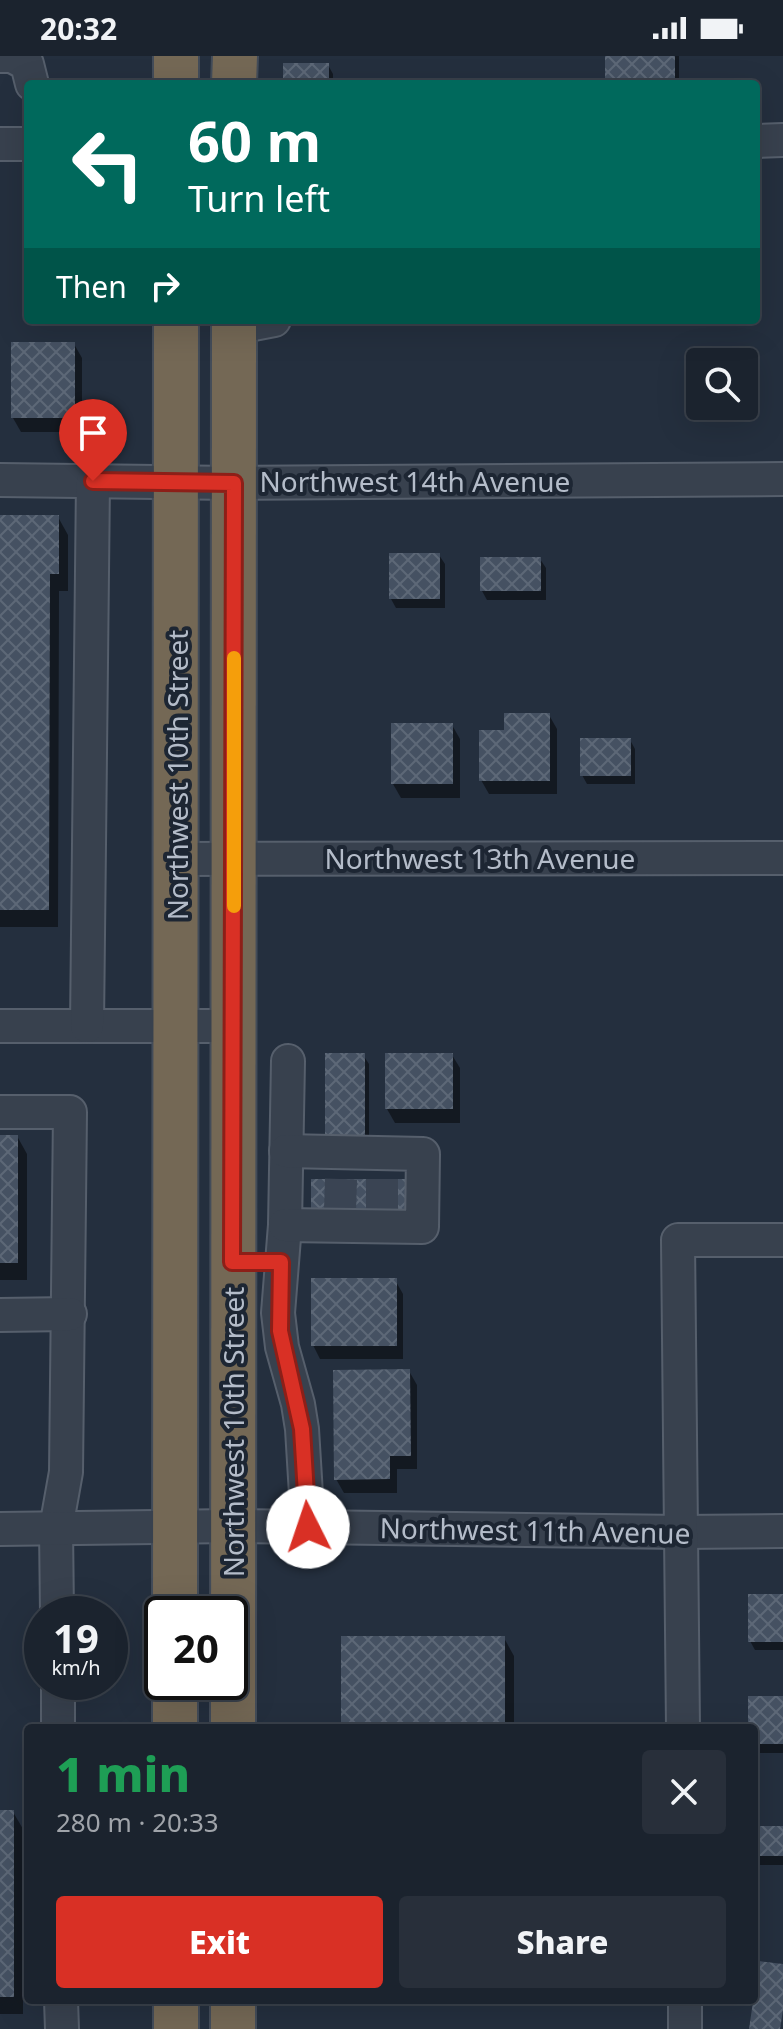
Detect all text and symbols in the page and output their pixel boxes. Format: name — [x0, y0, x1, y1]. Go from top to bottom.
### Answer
text: 20:32 — [40, 8, 117, 49]
text: 60 m — [188, 102, 321, 178]
icon: left — [56, 112, 160, 216]
text: Turn left — [188, 174, 330, 223]
icon: right — [143, 264, 187, 308]
text: Then — [56, 266, 127, 307]
map controls — [686, 348, 758, 420]
button: search — [686, 348, 758, 420]
pin — [59, 399, 127, 481]
icon: arrive — [71, 411, 115, 455]
street label: Northwest 14th Avenue — [260, 462, 570, 500]
street label: Northwest 10th Street — [158, 630, 196, 920]
street label: Northwest 13th Avenue — [325, 839, 635, 877]
street label: Northwest 10th Street — [214, 1287, 252, 1577]
position arrow — [266, 1485, 350, 1569]
street label: Northwest 11th Avenue — [379, 1508, 691, 1552]
speed limit sign: 20 — [144, 1596, 248, 1700]
text: 19 — [53, 1610, 99, 1665]
text: km/h — [51, 1654, 101, 1681]
text: 1 min — [56, 1741, 190, 1806]
button: close — [642, 1750, 726, 1834]
text: 280 m · 20:33 — [56, 1804, 219, 1840]
button: Exit — [56, 1896, 383, 1988]
button: Share — [399, 1896, 726, 1988]

